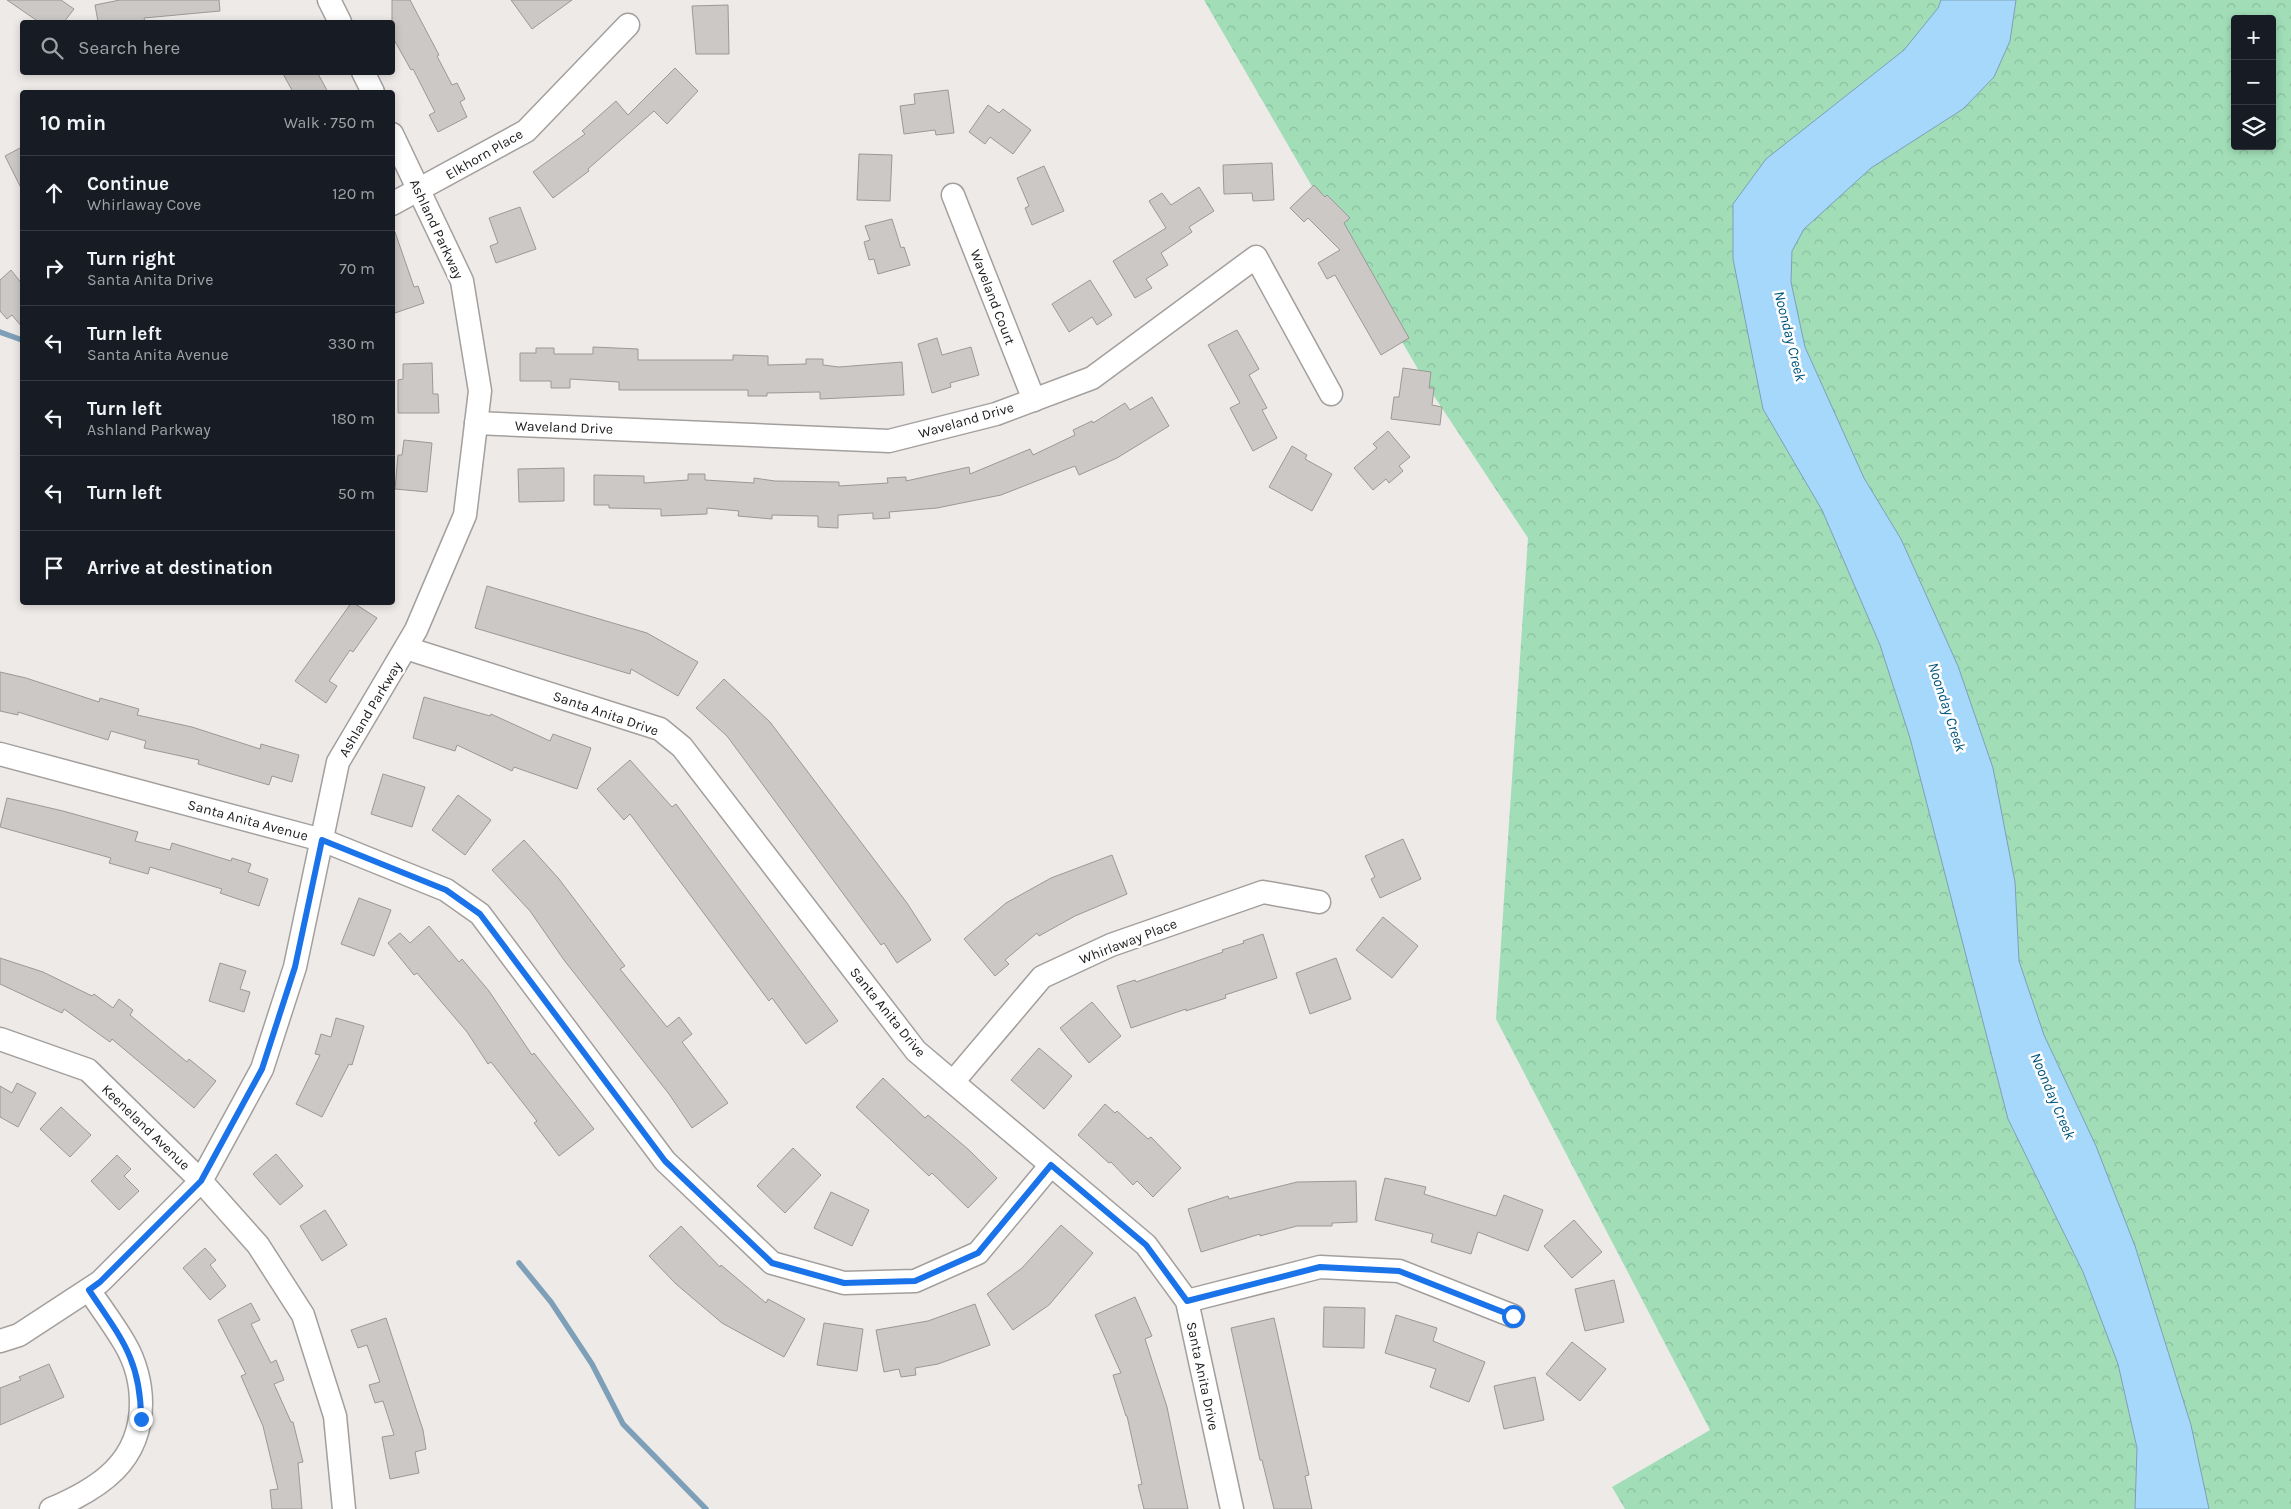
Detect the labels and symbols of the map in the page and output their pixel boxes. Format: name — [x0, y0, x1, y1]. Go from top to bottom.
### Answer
street label: Elkhorn Place — [443, 125, 526, 183]
street label: Ashland Parkway — [406, 177, 467, 282]
street label: Waveland Court — [967, 247, 1019, 347]
water label: Noonday Creek — [1770, 289, 1810, 383]
street label: Waveland Drive — [916, 399, 1016, 442]
street label: Waveland Drive — [515, 417, 613, 438]
street label: Ashland Parkway — [335, 658, 406, 760]
water label: Noonday Creek — [1924, 660, 1970, 754]
street label: Santa Anita Drive — [551, 687, 661, 740]
street label: Santa Anita Avenue — [186, 796, 310, 845]
street label: Whirlaway Place — [1077, 915, 1179, 968]
street label: Santa Anita Drive — [846, 964, 929, 1061]
water label: Noonday Creek — [2027, 1050, 2079, 1142]
street label: Keeneland Avenue — [98, 1081, 193, 1174]
route start — [1502, 1305, 1525, 1328]
street label: Santa Anita Drive — [1183, 1320, 1222, 1432]
route end — [130, 1408, 153, 1431]

